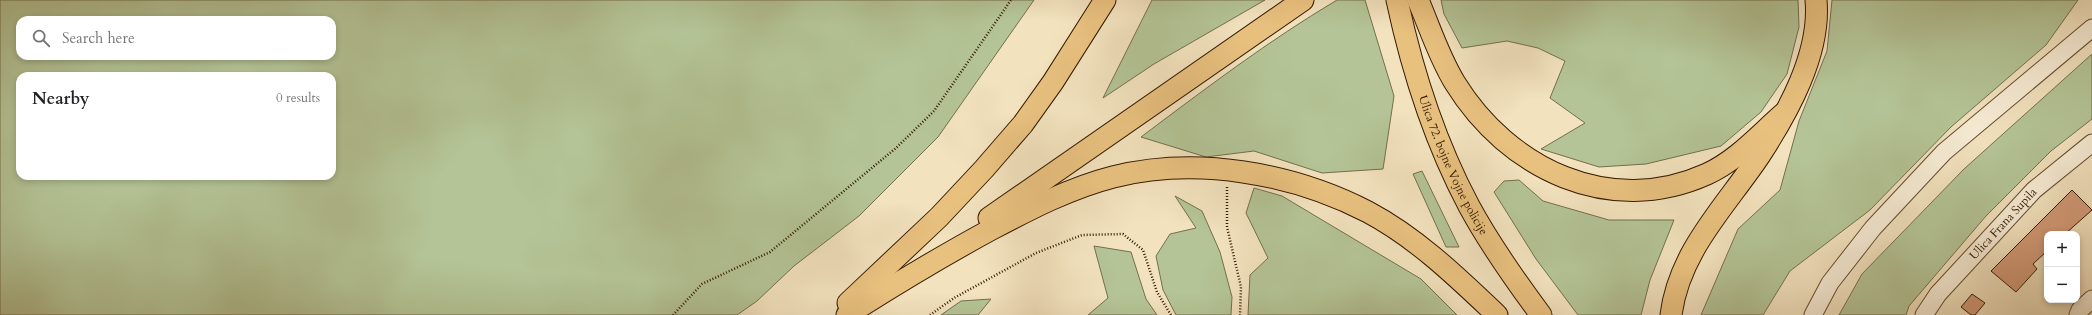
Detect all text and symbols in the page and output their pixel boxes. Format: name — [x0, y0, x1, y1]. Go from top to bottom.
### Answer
search box — [16, 16, 336, 60]
icon: search — [30, 27, 52, 49]
text: Search here — [62, 28, 135, 48]
text: Nearby — [32, 87, 89, 110]
text: 0 results — [276, 89, 320, 107]
street label: Ulica 72. bojne Vojne policije — [1415, 93, 1492, 238]
street label: Ulica Frana Supila — [1966, 184, 2041, 263]
map controls — [2044, 231, 2080, 303]
button: + — [2044, 231, 2080, 267]
button: − — [2044, 267, 2080, 303]

